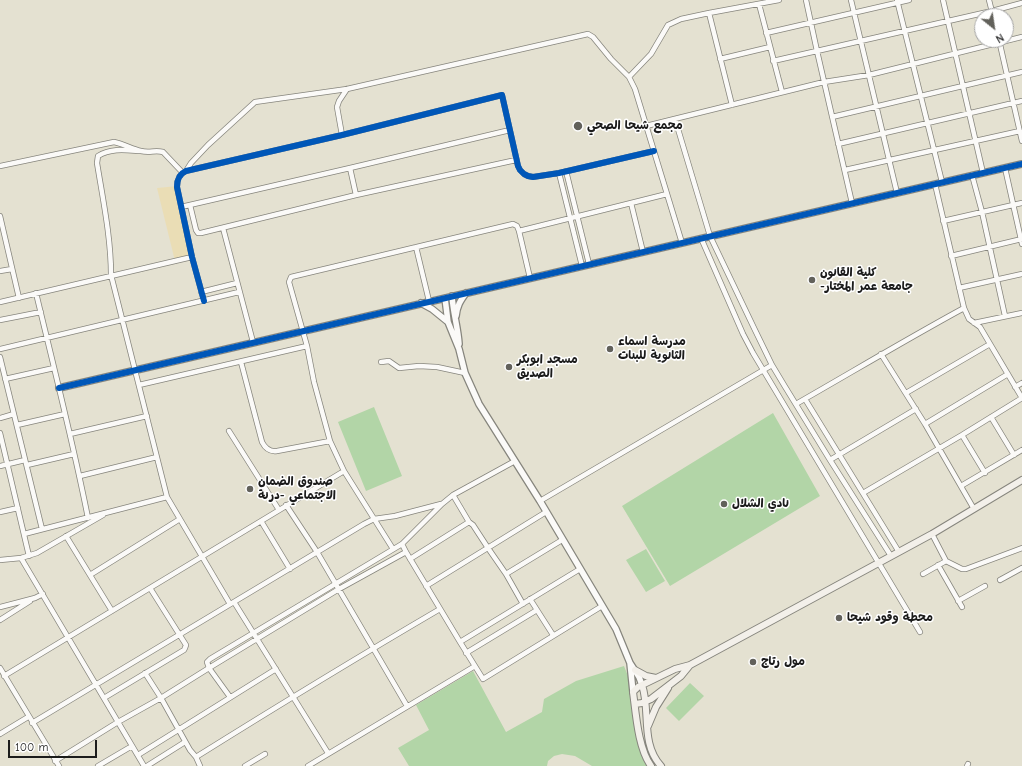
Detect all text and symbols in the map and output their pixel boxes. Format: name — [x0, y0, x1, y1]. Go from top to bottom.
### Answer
north arrow — [974, 8, 1014, 48]
text: N — [993, 31, 1006, 45]
place label: مجمع شيحا الصحي — [587, 119, 683, 133]
marker: مجمع شيحا الصحي — [572, 120, 584, 132]
place label: كلية القانون -جامعة عمر المختار — [820, 266, 913, 294]
marker: كلية القانون -جامعة عمر المختار — [807, 275, 817, 285]
place label: مدرسة اسماء الثانوية للبنات — [618, 335, 686, 363]
marker: مدرسة اسماء الثانوية للبنات — [605, 344, 615, 354]
place label: مسجد ابوبكر الصديق — [517, 353, 578, 381]
marker: مسجد ابوبكر الصديق — [504, 362, 514, 372]
place label: صندوق الضمان الاجتماعي -درنة — [258, 475, 336, 503]
marker: صندوق الضمان الاجتماعي -درنة — [245, 484, 255, 494]
place label: نادي الشلال — [732, 497, 789, 511]
marker: نادي الشلال — [719, 499, 729, 509]
place label: محطة وقود شيحا — [847, 611, 933, 625]
marker: محطة وقود شيحا — [834, 613, 844, 623]
place label: مول رتاج — [761, 655, 805, 669]
marker: مول رتاج — [748, 657, 758, 667]
scale bar — [10, 732, 99, 758]
text: 100 m — [15, 740, 48, 754]

